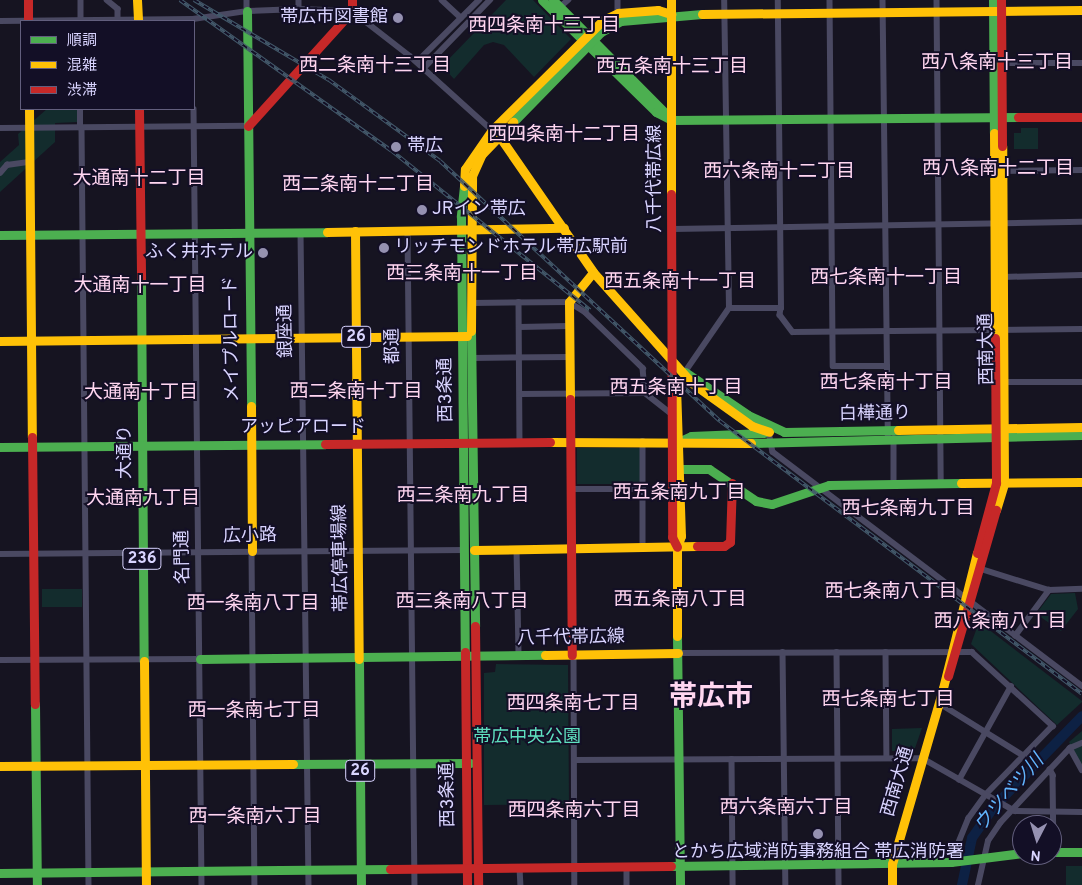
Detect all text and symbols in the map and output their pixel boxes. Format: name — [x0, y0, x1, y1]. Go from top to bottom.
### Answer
place label: 帯広市図書館 — [280, 7, 388, 29]
marker: 帯広市図書館 — [392, 12, 404, 24]
district label: 西四条南十三丁目 — [468, 16, 620, 38]
legend — [20, 20, 195, 110]
text: 順調 — [67, 32, 97, 51]
district label: 西八条南十三丁目 — [921, 53, 1073, 75]
district label: 西二条南十三丁目 — [299, 56, 451, 78]
text: 混雑 — [67, 57, 97, 76]
district label: 西五条南十三丁目 — [596, 57, 748, 79]
text: 渋滞 — [67, 82, 97, 101]
district label: 西四条南十二丁目 — [488, 125, 640, 147]
street label: 八千代帯広線 — [645, 125, 667, 233]
place label: 帯広 — [407, 136, 443, 158]
marker: 帯広 — [389, 140, 403, 154]
district label: 西八条南十二丁目 — [922, 159, 1074, 181]
district label: 西六条南十二丁目 — [703, 162, 855, 184]
district label: 大通南十二丁目 — [73, 169, 205, 191]
district label: 西二条南十二丁目 — [282, 175, 434, 197]
place label: JRイン帯広 — [432, 199, 526, 221]
marker: JRイン帯広 — [416, 204, 428, 216]
place label: リッチモンドホテル帯広駅前 — [394, 237, 628, 259]
place label: ふく井ホテル — [145, 242, 253, 264]
marker: リッチモンドホテル帯広駅前 — [378, 242, 390, 254]
marker: ふく井ホテル — [257, 247, 269, 259]
district label: 西三条南十一丁目 — [386, 264, 538, 286]
district label: 西七条南十一丁目 — [810, 268, 962, 290]
district label: 西五条南十一丁目 — [604, 272, 756, 294]
district label: 大通南十一丁目 — [74, 276, 206, 298]
street label: メイプルロード — [221, 276, 245, 402]
street label: 銀座通 — [276, 304, 298, 358]
street label: 西南大通 — [977, 313, 999, 385]
road number: 26 — [341, 324, 371, 351]
street label: 都通 — [383, 328, 405, 364]
street label: 西3条通 — [436, 357, 458, 423]
district label: 西七条南十丁目 — [820, 373, 952, 395]
district label: 西五条南十丁目 — [610, 378, 742, 400]
district label: 西二条南十丁目 — [290, 382, 422, 404]
district label: 大通南十丁目 — [84, 383, 198, 405]
street label: 白樺通り — [839, 404, 911, 426]
street label: アッピアロード — [240, 417, 366, 439]
street label: 大通り — [115, 425, 137, 479]
district label: 西五条南九丁目 — [613, 483, 745, 505]
district label: 西三条南九丁目 — [397, 486, 529, 508]
district label: 大通南九丁目 — [86, 489, 200, 511]
district label: 西七条南九丁目 — [842, 499, 974, 521]
street label: 帯広停車場線 — [330, 504, 354, 612]
street label: 広小路 — [223, 526, 277, 548]
street label: 名門通 — [173, 530, 195, 584]
road number: 236 — [122, 546, 162, 572]
district label: 西七条南八丁目 — [825, 582, 957, 604]
district label: 西五条南八丁目 — [614, 590, 746, 612]
district label: 西三条南八丁目 — [396, 592, 528, 614]
district label: 西一条南八丁目 — [187, 594, 319, 616]
district label: 西八条南八丁目 — [934, 612, 1066, 634]
street label: 八千代帯広線 — [517, 627, 625, 651]
district label: 帯広市 — [669, 681, 753, 715]
district label: 西七条南七丁目 — [822, 690, 954, 712]
district label: 西四条南七丁目 — [507, 694, 639, 716]
district label: 西一条南七丁目 — [188, 701, 320, 723]
park label: 帯広中央公園 — [473, 727, 581, 749]
street label: 西南大通 — [879, 744, 919, 820]
water label: ウツベツ川 — [970, 751, 1050, 837]
road number: 26 — [345, 758, 375, 784]
street label: 西3条通 — [438, 762, 460, 828]
district label: 西六条南六丁目 — [720, 798, 852, 820]
district label: 西四条南六丁目 — [508, 801, 640, 823]
district label: 西一条南六丁目 — [189, 807, 321, 829]
north arrow — [1012, 815, 1062, 865]
marker: とかち広域消防事務組合 帯広消防署 — [812, 828, 824, 840]
place label: とかち広域消防事務組合 帯広消防署 — [672, 842, 964, 864]
text: N — [1030, 846, 1041, 863]

